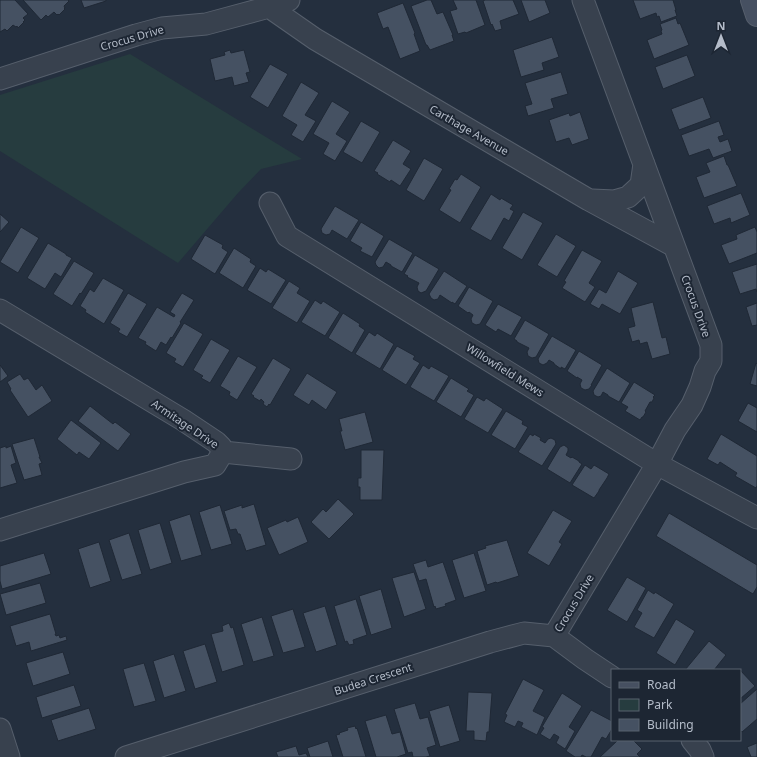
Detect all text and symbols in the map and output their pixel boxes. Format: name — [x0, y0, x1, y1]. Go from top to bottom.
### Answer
north arrow — [701, 16, 741, 56]
text: N — [717, 18, 725, 33]
street label: Crocus Drive — [98, 21, 165, 54]
street label: Carthage Avenue — [427, 101, 512, 158]
street label: Crocus Drive — [678, 273, 715, 339]
street label: Willowfield Mews — [464, 340, 547, 400]
street label: Armitage Drive — [149, 396, 222, 452]
street label: Crocus Drive — [550, 571, 597, 635]
street label: Budea Crescent — [332, 659, 414, 698]
legend — [611, 669, 741, 741]
text: Road — [647, 676, 676, 693]
text: Park — [647, 696, 673, 713]
text: Building — [647, 716, 694, 733]

